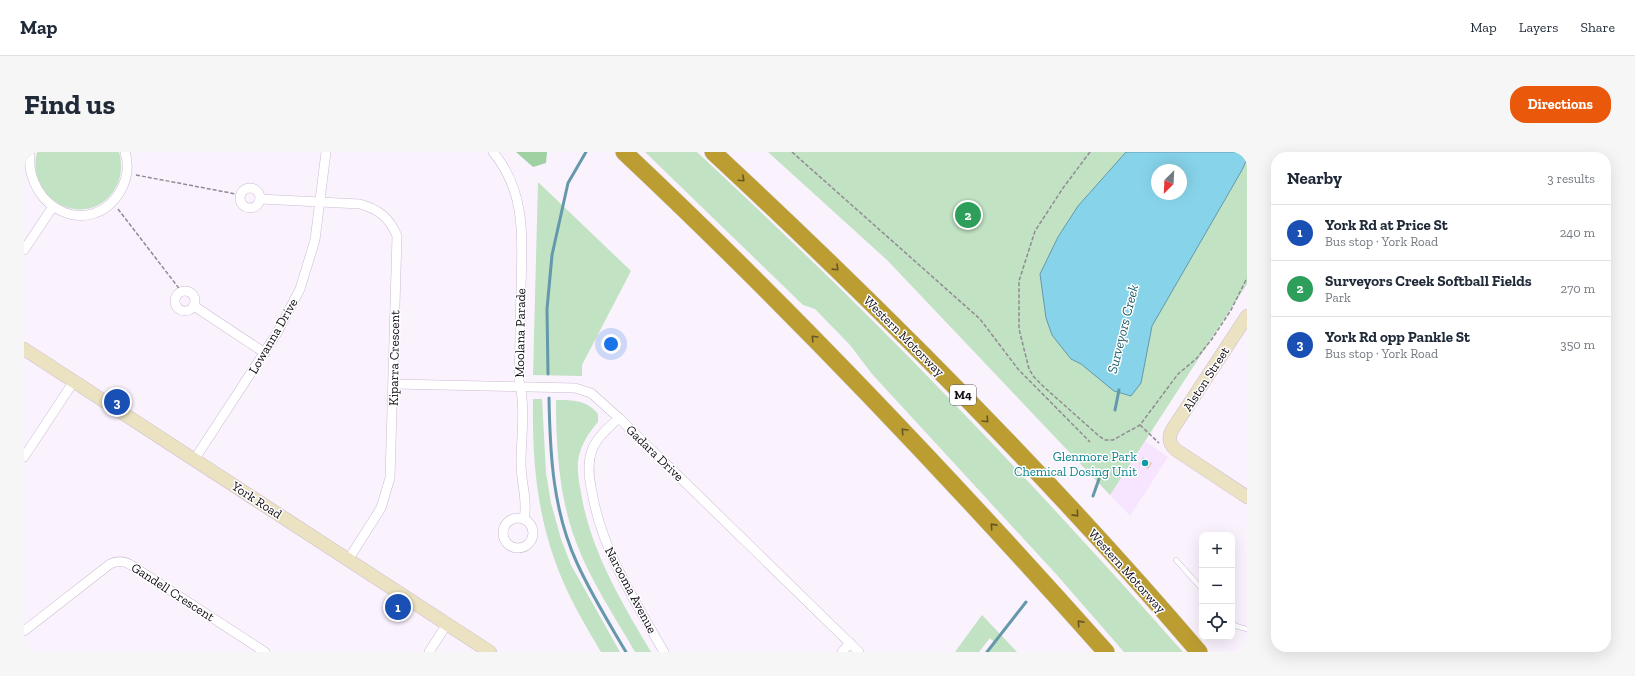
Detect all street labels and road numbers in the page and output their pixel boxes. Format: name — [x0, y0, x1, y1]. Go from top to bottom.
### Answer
street label: Moolana Parade — [512, 288, 528, 378]
street label: Western Motorway — [861, 293, 948, 380]
street label: Lowanna Drive — [245, 296, 301, 376]
street label: Kiparra Crescent — [386, 310, 402, 406]
street label: Alston Street — [1180, 344, 1232, 414]
road number: M4 — [950, 385, 976, 405]
street label: Gadara Drive — [623, 422, 687, 484]
street label: York Road — [228, 478, 285, 522]
street label: Western Motorway — [1085, 526, 1169, 616]
street label: Narooma Avenue — [602, 544, 660, 636]
street label: Gandell Crescent — [129, 560, 217, 624]

